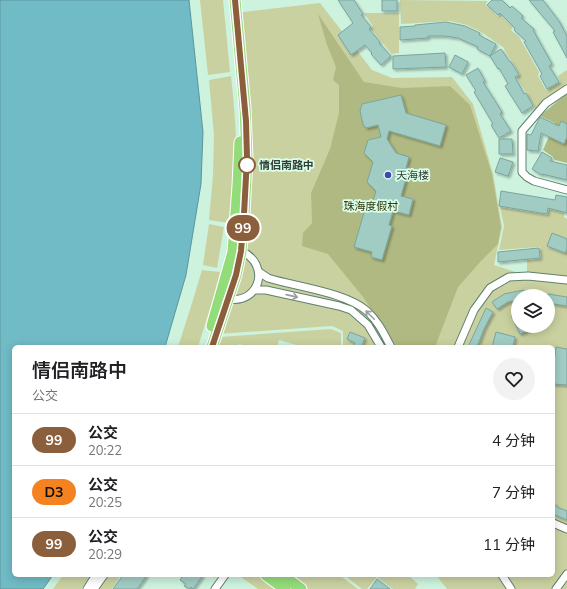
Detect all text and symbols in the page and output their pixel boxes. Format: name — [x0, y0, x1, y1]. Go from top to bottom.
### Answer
marker: 情侣南路中 — [238, 156, 256, 174]
place label: 情侣南路中 — [259, 158, 314, 172]
place label: 天海楼 — [396, 168, 429, 182]
marker: 天海楼 — [383, 170, 393, 180]
park label: 珠海度假村 — [344, 199, 399, 213]
line badge: 99 — [225, 215, 261, 241]
text: 99 — [235, 219, 251, 237]
map controls — [511, 289, 555, 333]
button: layers — [511, 289, 555, 333]
one-way arrow — [285, 292, 298, 300]
one-way arrow — [365, 310, 375, 320]
text: 情侣南路中 — [32, 358, 127, 382]
button: heart — [493, 358, 535, 400]
text: 公交 — [32, 387, 58, 403]
text: 公交 — [88, 423, 118, 442]
text: 99 — [46, 431, 62, 449]
text: 4 分钟 — [492, 431, 535, 450]
text: 20:22 — [88, 442, 122, 458]
text: 公交 — [88, 475, 118, 494]
text: D3 — [44, 483, 64, 501]
text: 7 分钟 — [492, 483, 535, 502]
text: 20:25 — [88, 494, 122, 510]
text: 公交 — [88, 527, 118, 546]
text: 99 — [46, 535, 62, 553]
text: 11 分钟 — [483, 535, 535, 554]
text: 20:29 — [88, 546, 122, 562]

